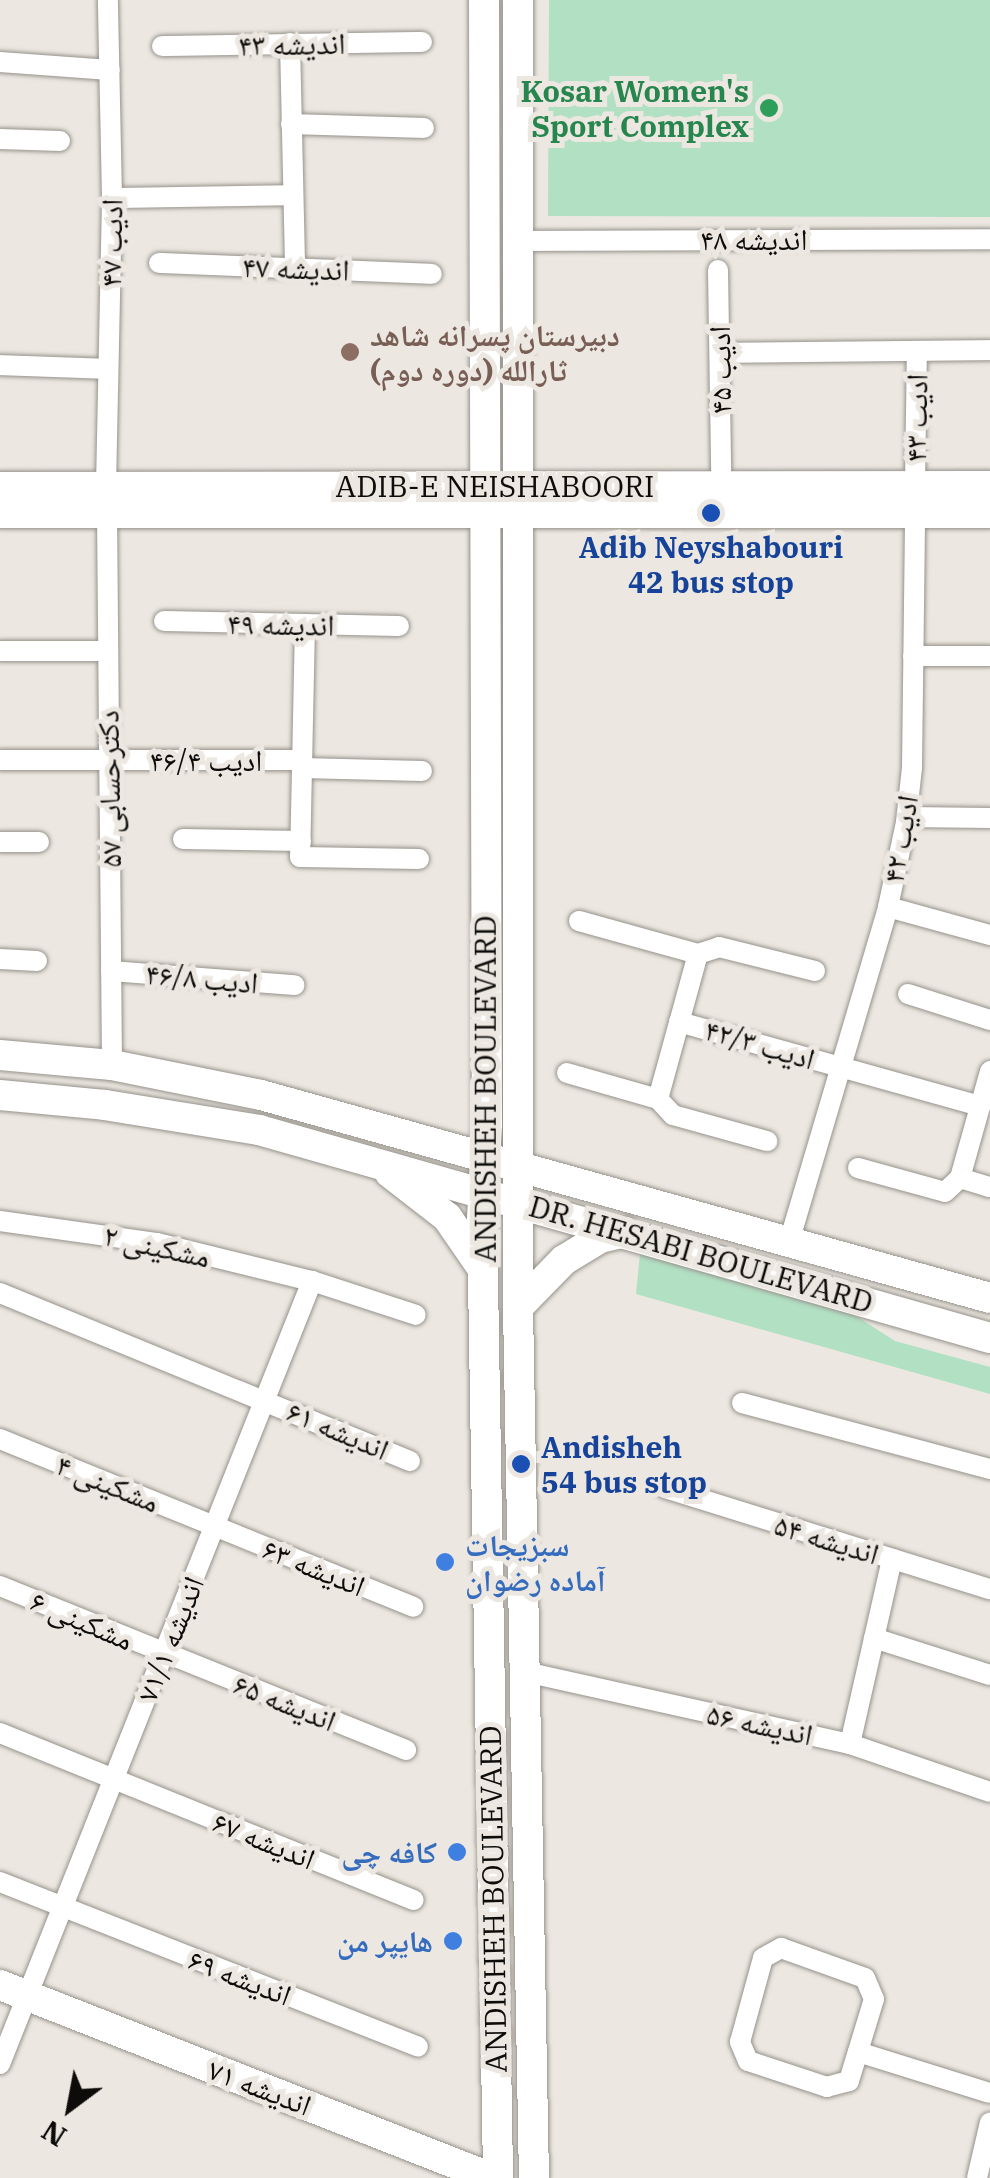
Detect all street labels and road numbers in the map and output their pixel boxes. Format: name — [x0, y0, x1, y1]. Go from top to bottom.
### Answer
street label: اندیشه ۴۳ — [238, 25, 346, 63]
street label: ادیب ۴۷ — [92, 199, 130, 287]
street label: اندیشه ۴۸ — [700, 221, 808, 257]
street label: اندیشه ۴۷ — [242, 248, 350, 288]
street label: ادیب ۴۵ — [701, 326, 739, 414]
street label: ادیب ۴۳ — [897, 374, 935, 462]
street label: ADIB-E NEISHABOORI — [336, 468, 654, 504]
street label: اندیشه ۴۹ — [227, 605, 335, 643]
street label: دکترحسابی ۵۷ — [90, 710, 128, 868]
street label: ادیب ۴۶/۴ — [150, 742, 262, 778]
street label: ادیب ۴۲ — [875, 792, 925, 886]
street label: ANDISHEH BOULEVARD — [467, 915, 503, 1263]
street label: ادیب ۴۶/۸ — [144, 955, 260, 1001]
street label: ادیب ۴۲/۳ — [701, 1011, 819, 1077]
street label: DR. HESABI BOULEVARD — [525, 1188, 877, 1320]
street label: مشکینی ۲ — [100, 1217, 214, 1275]
street label: اندیشه ۶۱ — [282, 1392, 394, 1468]
street label: مشکینی ۴ — [51, 1446, 165, 1520]
street label: اندیشه ۵۴ — [770, 1506, 884, 1572]
street label: اندیشه ۶۳ — [258, 1530, 370, 1604]
street label: اندیشه ۷۱/۱ — [129, 1571, 211, 1707]
street label: مشکینی ۶ — [25, 1582, 139, 1658]
street label: اندیشه ۶۵ — [229, 1665, 341, 1739]
street label: اندیشه ۵۶ — [704, 1695, 816, 1753]
street label: ANDISHEH BOULEVARD — [472, 1725, 514, 2073]
street label: اندیشه ۶۷ — [208, 1803, 320, 1877]
street label: اندیشه ۶۹ — [183, 1941, 297, 2013]
street label: اندیشه ۷۱ — [203, 2051, 317, 2123]

